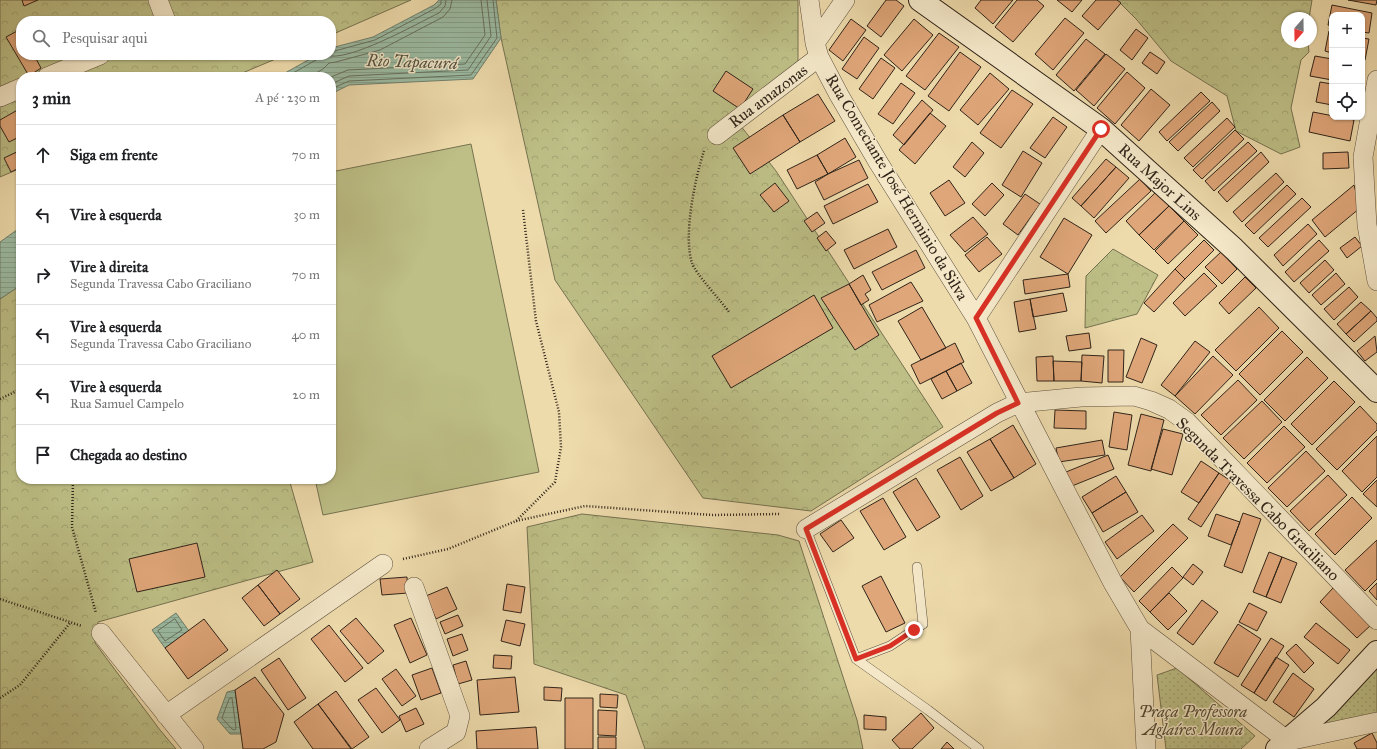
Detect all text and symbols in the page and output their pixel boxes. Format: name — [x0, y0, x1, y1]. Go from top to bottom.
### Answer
north arrow — [1281, 12, 1317, 48]
map controls — [1329, 12, 1365, 120]
button: + — [1329, 12, 1365, 48]
search box — [16, 16, 336, 60]
icon: search — [30, 27, 52, 49]
text: Pesquisar aqui — [62, 29, 148, 47]
button: − — [1329, 48, 1365, 84]
water label: Rio Tapacurá — [365, 50, 460, 74]
street label: Rua amazonas — [725, 60, 811, 132]
street label: Rua Comeciante José Herminio da Silva — [821, 70, 972, 304]
button: locate — [1329, 84, 1365, 120]
text: 3 min — [32, 88, 71, 109]
text: A pé · 230 m — [255, 90, 320, 106]
route start — [1092, 120, 1110, 138]
street label: Rua Major Lins — [1115, 140, 1206, 224]
icon: ahead — [32, 144, 54, 166]
text: Siga em frente — [70, 146, 158, 164]
text: 70 m — [292, 147, 320, 163]
icon: left — [32, 204, 54, 226]
text: Vire à esquerda — [70, 206, 162, 224]
text: 30 m — [294, 207, 320, 223]
text: Vire à direita — [70, 258, 148, 276]
icon: right — [32, 264, 54, 286]
text: 70 m — [292, 267, 320, 283]
text: Segunda Travessa Cabo Graciliano — [70, 276, 251, 292]
text: Vire à esquerda — [70, 318, 162, 336]
icon: left — [32, 324, 54, 346]
text: 40 m — [291, 327, 320, 343]
text: Segunda Travessa Cabo Graciliano — [70, 336, 251, 352]
text: Vire à esquerda — [70, 378, 162, 396]
icon: left — [32, 384, 54, 406]
text: 20 m — [292, 387, 320, 403]
text: Rua Samuel Campelo — [70, 396, 184, 412]
street label: Segunda Travessa Cabo Graciliano — [1172, 413, 1344, 585]
icon: arrive — [32, 444, 54, 466]
text: Chegada ao destino — [70, 446, 187, 464]
route end — [905, 621, 923, 639]
park label: Praça Professora Aglaíres Moura — [1139, 702, 1248, 739]

